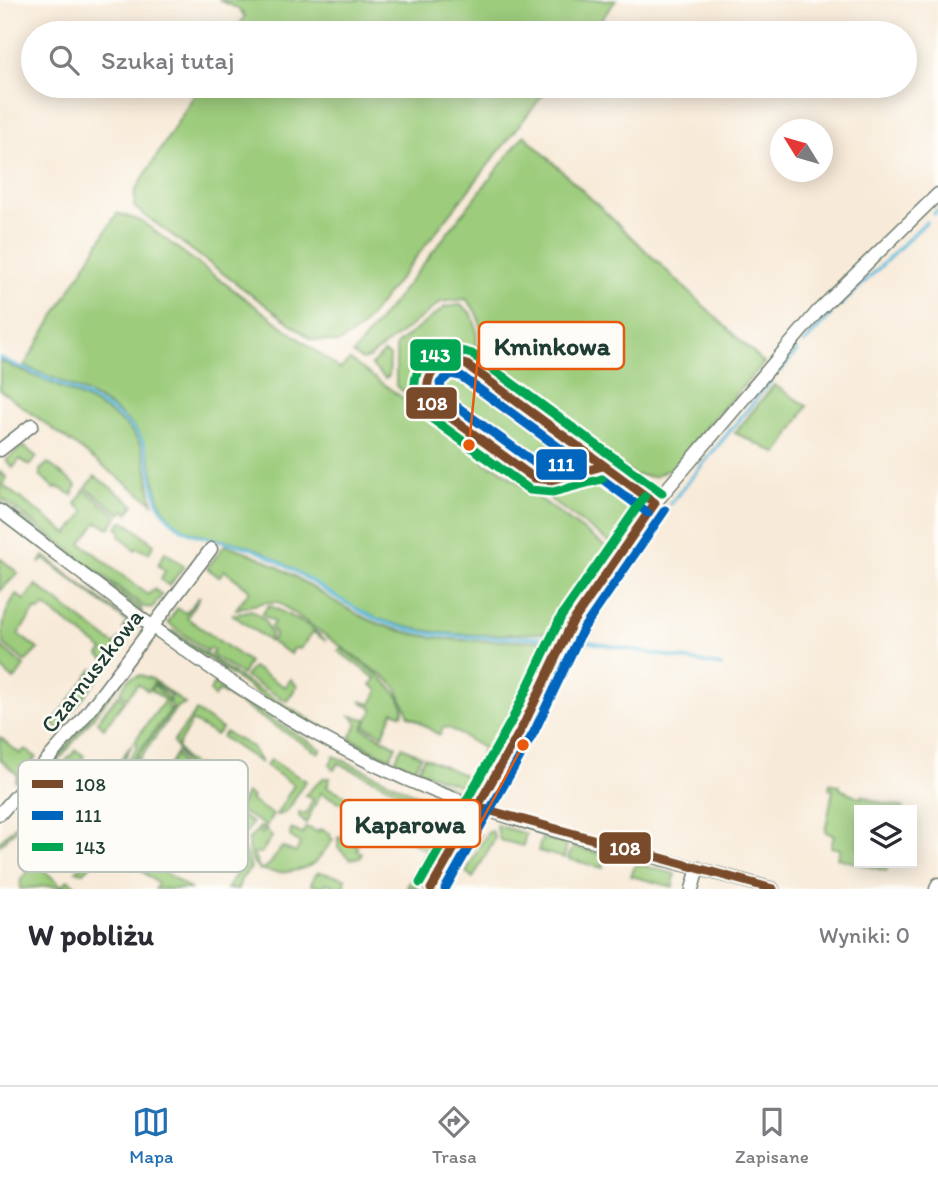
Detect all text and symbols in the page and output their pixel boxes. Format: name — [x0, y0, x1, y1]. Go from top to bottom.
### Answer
search box — [21, 21, 917, 98]
icon: search — [45, 41, 83, 79]
text: Szukaj tutaj — [101, 44, 234, 76]
north arrow — [770, 119, 833, 182]
callout: Kminkowa — [479, 322, 624, 369]
text: Kminkowa — [494, 330, 611, 362]
line badge: 143 — [409, 338, 462, 372]
text: 143 — [420, 344, 450, 367]
line badge: 108 — [405, 386, 458, 420]
text: 108 — [417, 392, 448, 415]
line badge: 111 — [535, 448, 588, 481]
text: 111 — [548, 453, 574, 476]
street label: Czarnuszkowa — [34, 602, 149, 739]
legend — [18, 760, 248, 872]
text: 108 — [75, 773, 106, 796]
callout: Kaparowa — [341, 800, 480, 847]
text: 111 — [75, 804, 102, 827]
map controls — [854, 805, 917, 868]
button: layers — [854, 805, 917, 868]
text: Kaparowa — [355, 808, 466, 840]
line badge: 108 — [598, 831, 652, 865]
text: 143 — [75, 836, 106, 859]
text: 108 — [610, 837, 641, 860]
text: W pobliżu — [28, 916, 154, 953]
text: Wyniki: 0 — [819, 921, 910, 949]
tab: Mapa — [129, 1103, 173, 1168]
tab: Trasa — [432, 1103, 476, 1168]
tab: Zapisane — [735, 1103, 809, 1168]

